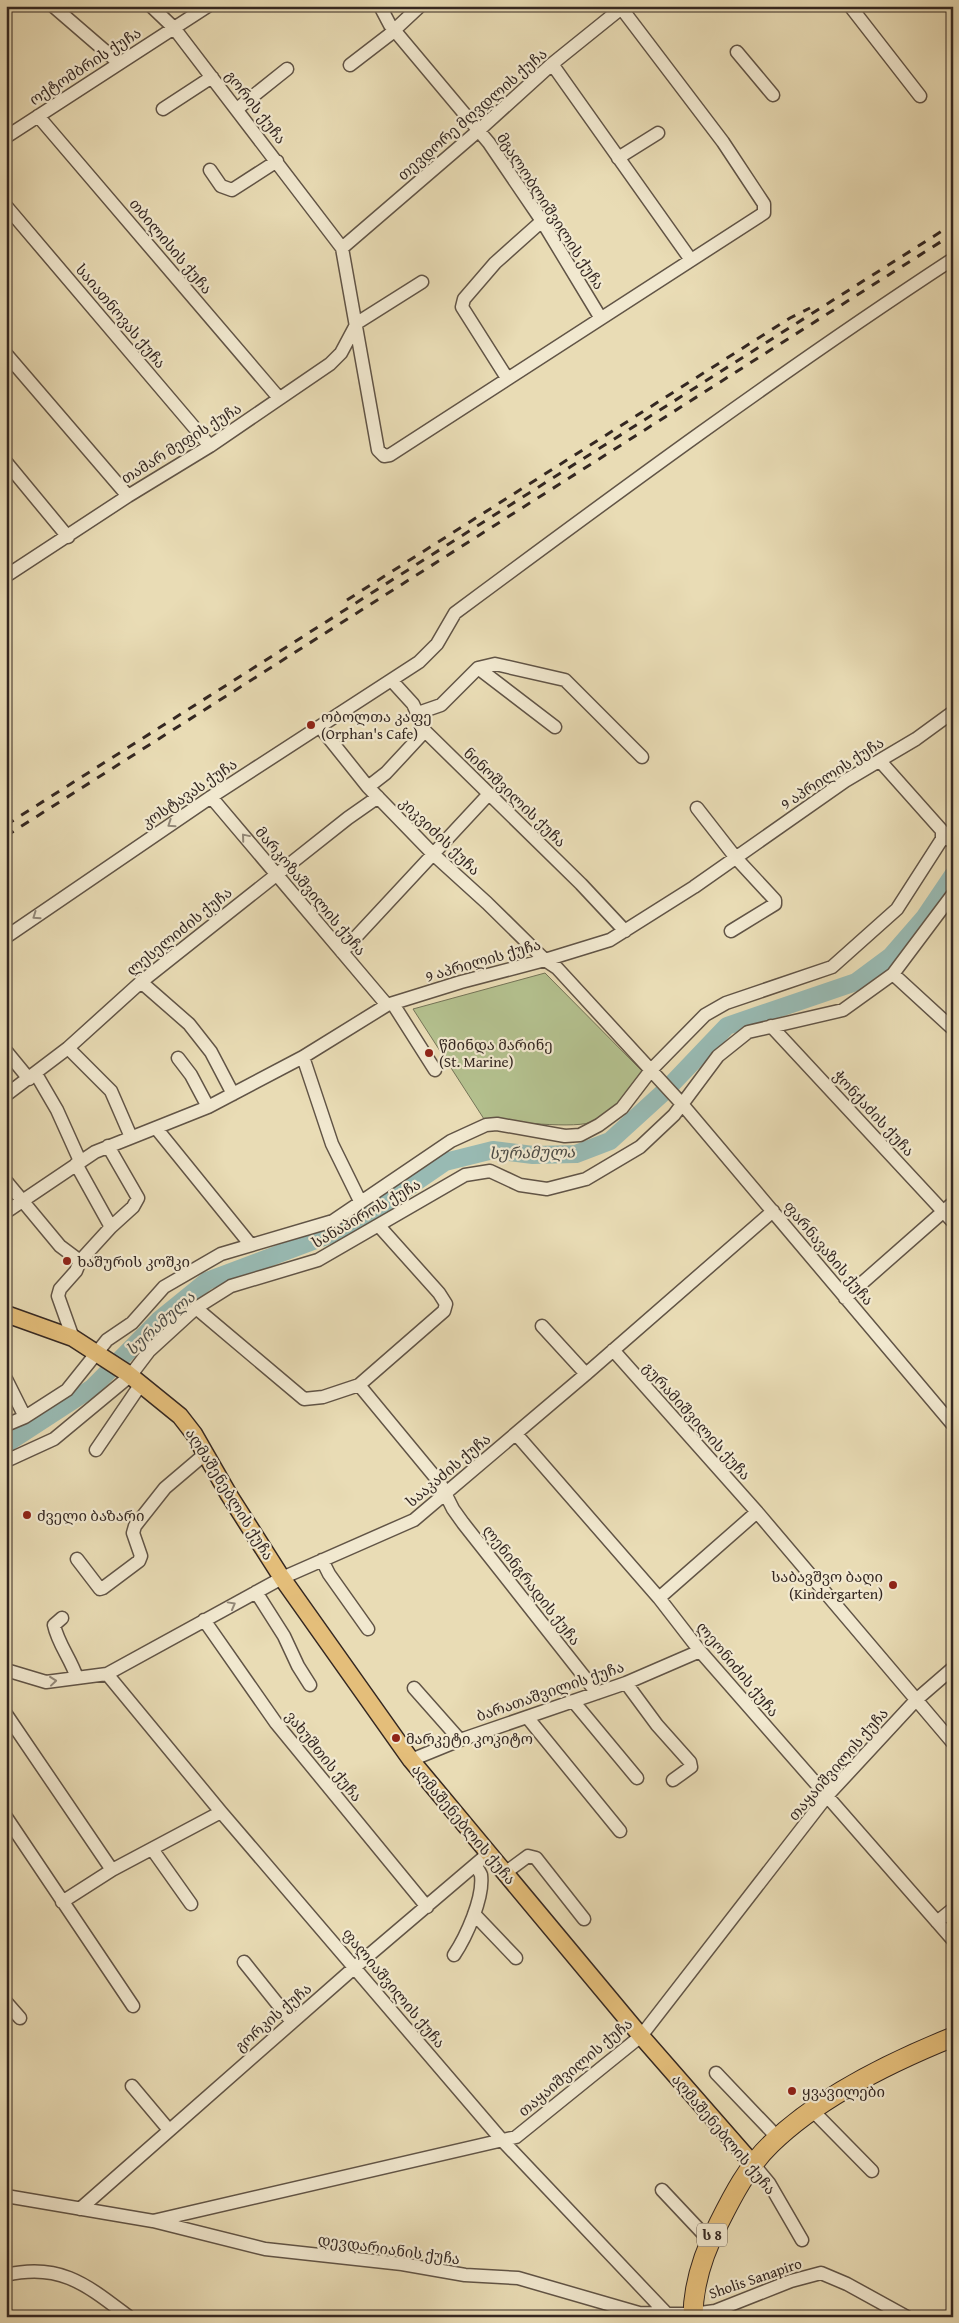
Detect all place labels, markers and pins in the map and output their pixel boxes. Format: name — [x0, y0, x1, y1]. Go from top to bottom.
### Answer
place label: ობოლთა კაფე (Orphan's Cafe) — [321, 706, 432, 744]
marker: ობოლთა კაფე (Orphan's Cafe) — [305, 719, 317, 731]
place label: წმინდა მარინე (St. Marine) — [439, 1034, 553, 1072]
marker: წმინდა მარინე (St. Marine) — [423, 1047, 435, 1059]
place label: ხაშურის კოშკი — [77, 1251, 190, 1272]
marker: ხაშურის კოშკი — [61, 1255, 73, 1267]
place label: ძველი ბაზარი — [37, 1505, 145, 1526]
marker: ძველი ბაზარი — [21, 1509, 33, 1521]
place label: საბავშვო ბაღი (Kindergarten) — [771, 1566, 883, 1604]
marker: საბავშვო ბაღი (Kindergarten) — [887, 1579, 899, 1591]
place label: მარკეტი კოკიტო — [406, 1728, 533, 1749]
marker: მარკეტი კოკიტო — [390, 1732, 402, 1744]
place label: ყვავილები — [802, 2081, 885, 2102]
marker: ყვავილები — [786, 2085, 798, 2097]

